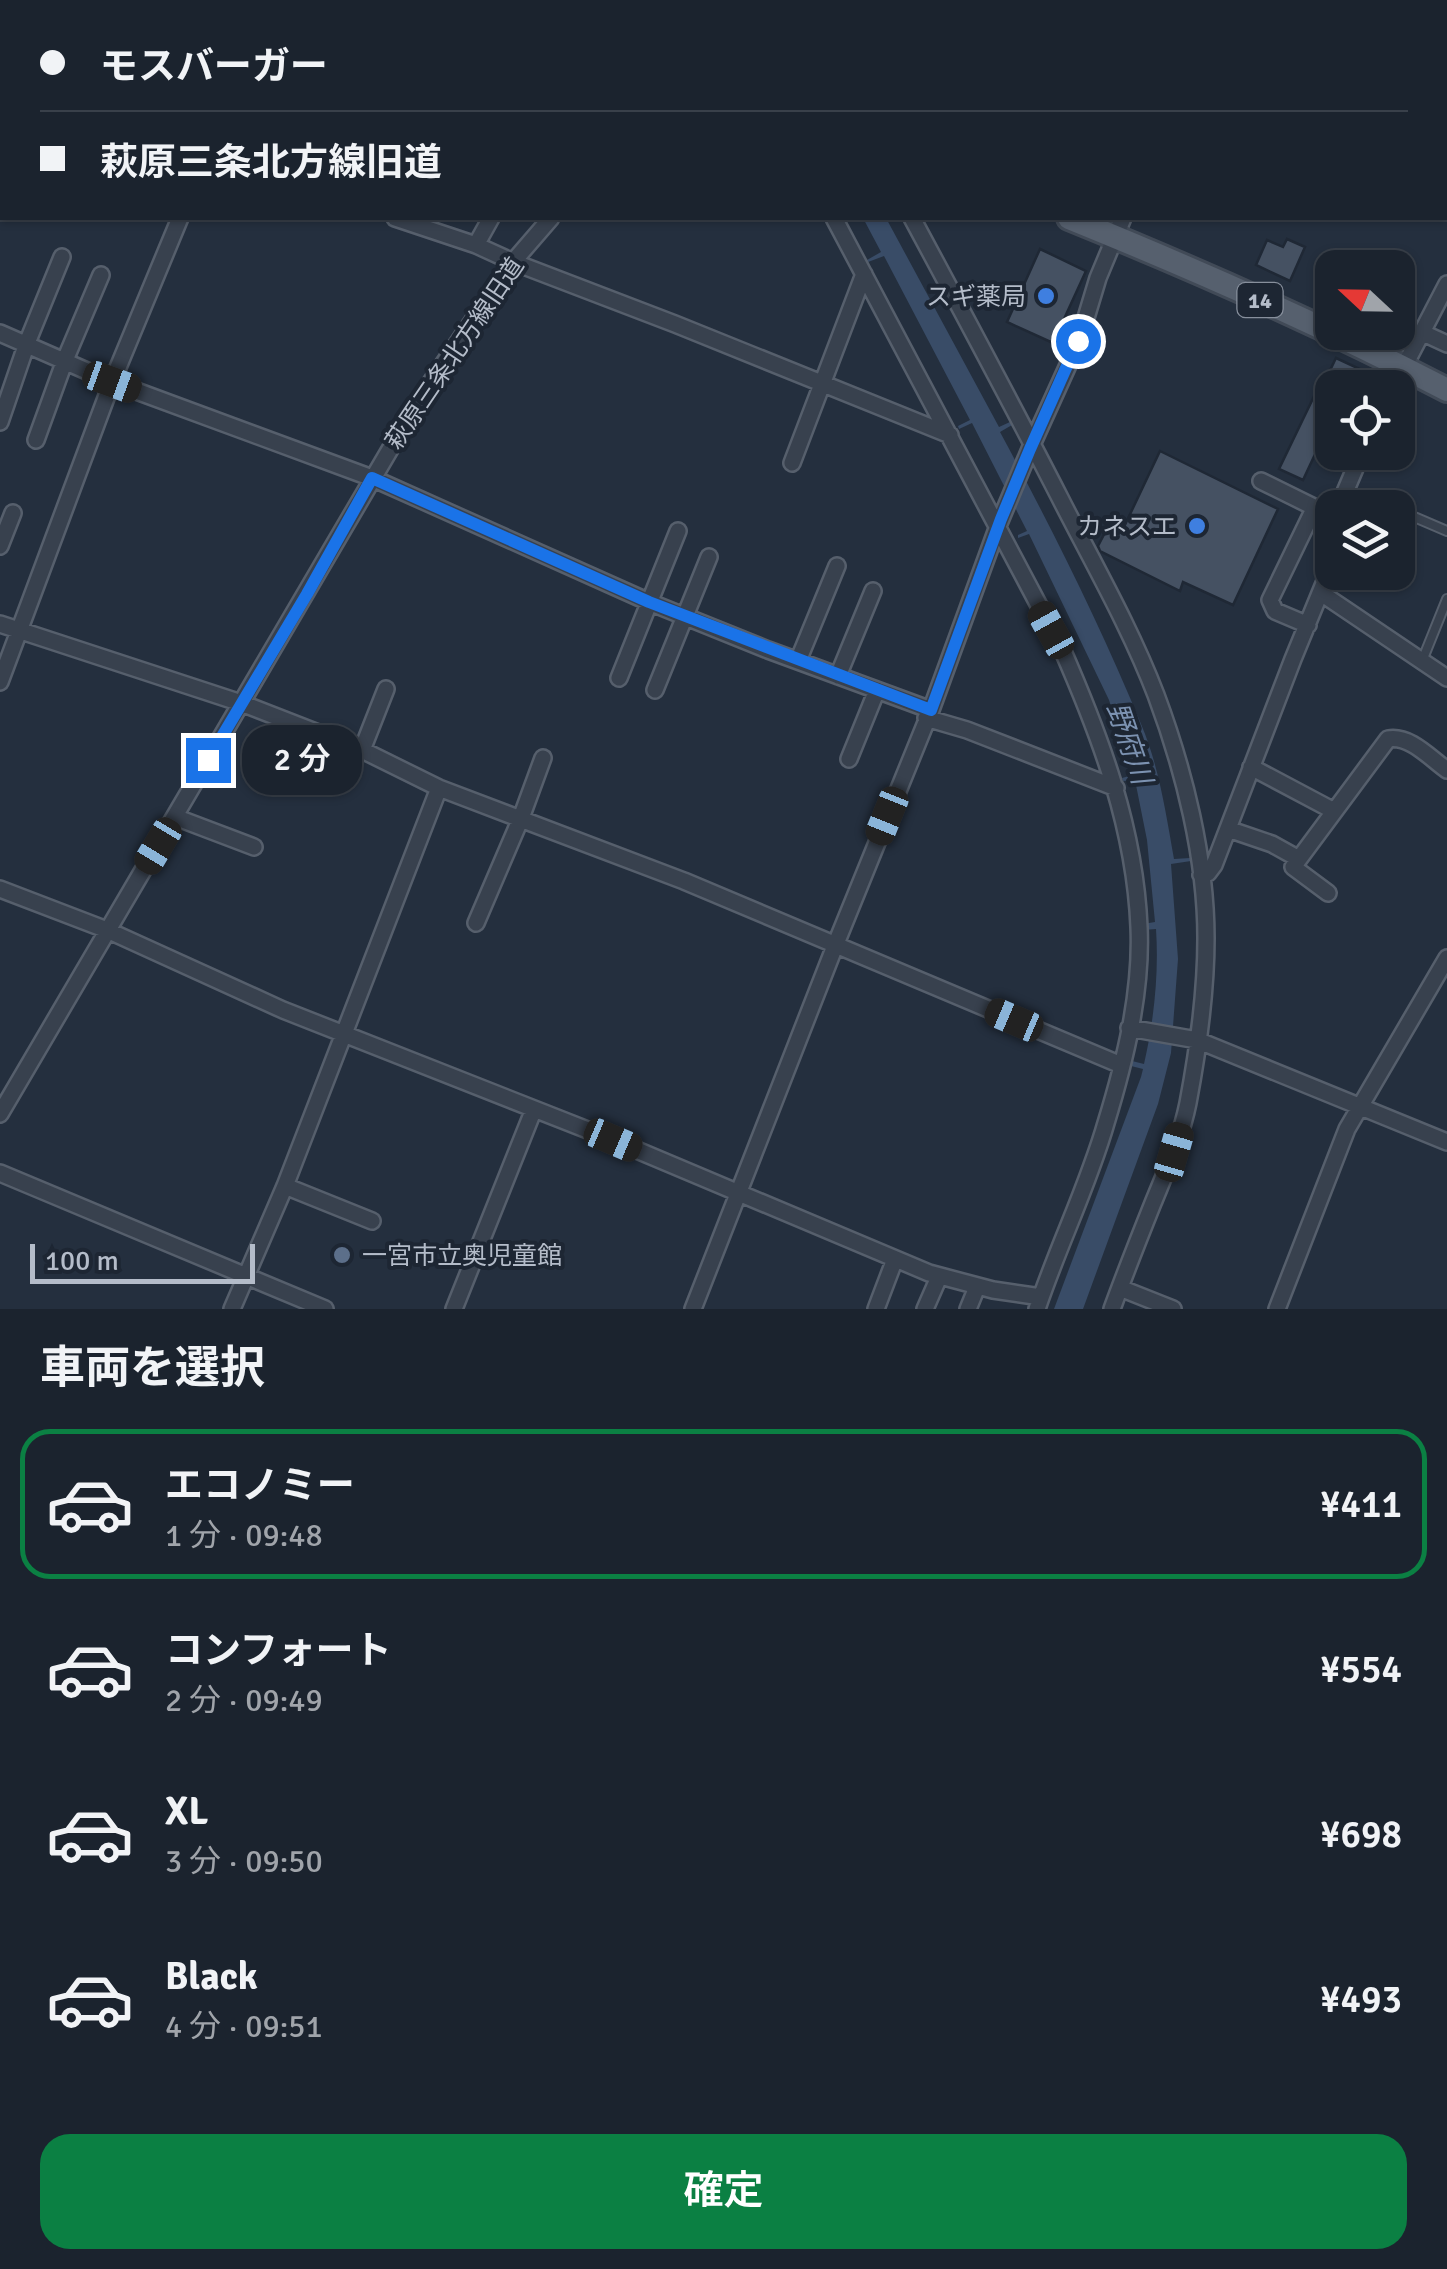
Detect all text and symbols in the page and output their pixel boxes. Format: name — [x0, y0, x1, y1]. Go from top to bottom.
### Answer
text: モスバーガー — [100, 43, 328, 90]
text: 萩原三条北方線旧道 — [100, 139, 442, 186]
north arrow — [1315, 250, 1415, 350]
map controls — [1315, 250, 1415, 590]
street label: 萩原三条北方線旧道 — [379, 251, 530, 455]
place label: スギ薬局 — [926, 281, 1026, 312]
road number: 14 — [1238, 283, 1282, 317]
marker: スギ薬局 — [1035, 285, 1057, 307]
route start — [1056, 319, 1101, 364]
car — [79, 358, 145, 406]
button: locate — [1315, 370, 1415, 470]
button: layers — [1315, 490, 1415, 590]
place label: カネスエ — [1077, 511, 1177, 542]
marker: カネスエ — [1186, 515, 1208, 537]
car — [1023, 596, 1079, 664]
water label: 野府川 — [1099, 698, 1160, 791]
callout: 2 分 — [243, 725, 363, 795]
route end — [186, 738, 231, 783]
text: 2 分 — [274, 740, 330, 779]
car — [862, 783, 912, 849]
car — [130, 813, 186, 879]
car — [981, 994, 1047, 1046]
car — [580, 1114, 646, 1166]
car — [1151, 1119, 1197, 1185]
scale bar — [30, 1239, 255, 1284]
place label: 一宮市立奥児童館 — [362, 1240, 562, 1271]
text: 100 m — [45, 1244, 119, 1278]
marker: 一宮市立奥児童館 — [331, 1244, 353, 1266]
text: 車両を選択 — [40, 1341, 265, 1396]
icon: car — [45, 1459, 135, 1549]
text: エコノミー — [165, 1462, 355, 1509]
text: ¥411 — [1320, 1481, 1402, 1528]
text: 1 分 · 09:48 — [165, 1516, 323, 1555]
icon: car — [45, 1624, 135, 1714]
text: コンフォート — [165, 1627, 392, 1674]
text: ¥554 — [1320, 1646, 1402, 1693]
text: 2 分 · 09:49 — [165, 1681, 323, 1720]
text: XL — [165, 1788, 208, 1835]
icon: car — [45, 1789, 135, 1879]
text: ¥698 — [1320, 1811, 1402, 1858]
text: 3 分 · 09:50 — [165, 1842, 323, 1881]
text: Black — [165, 1953, 258, 2000]
icon: car — [45, 1954, 135, 2044]
text: ¥493 — [1320, 1976, 1402, 2023]
text: 4 分 · 09:51 — [165, 2007, 323, 2046]
button: 確定 — [40, 2134, 1407, 2249]

